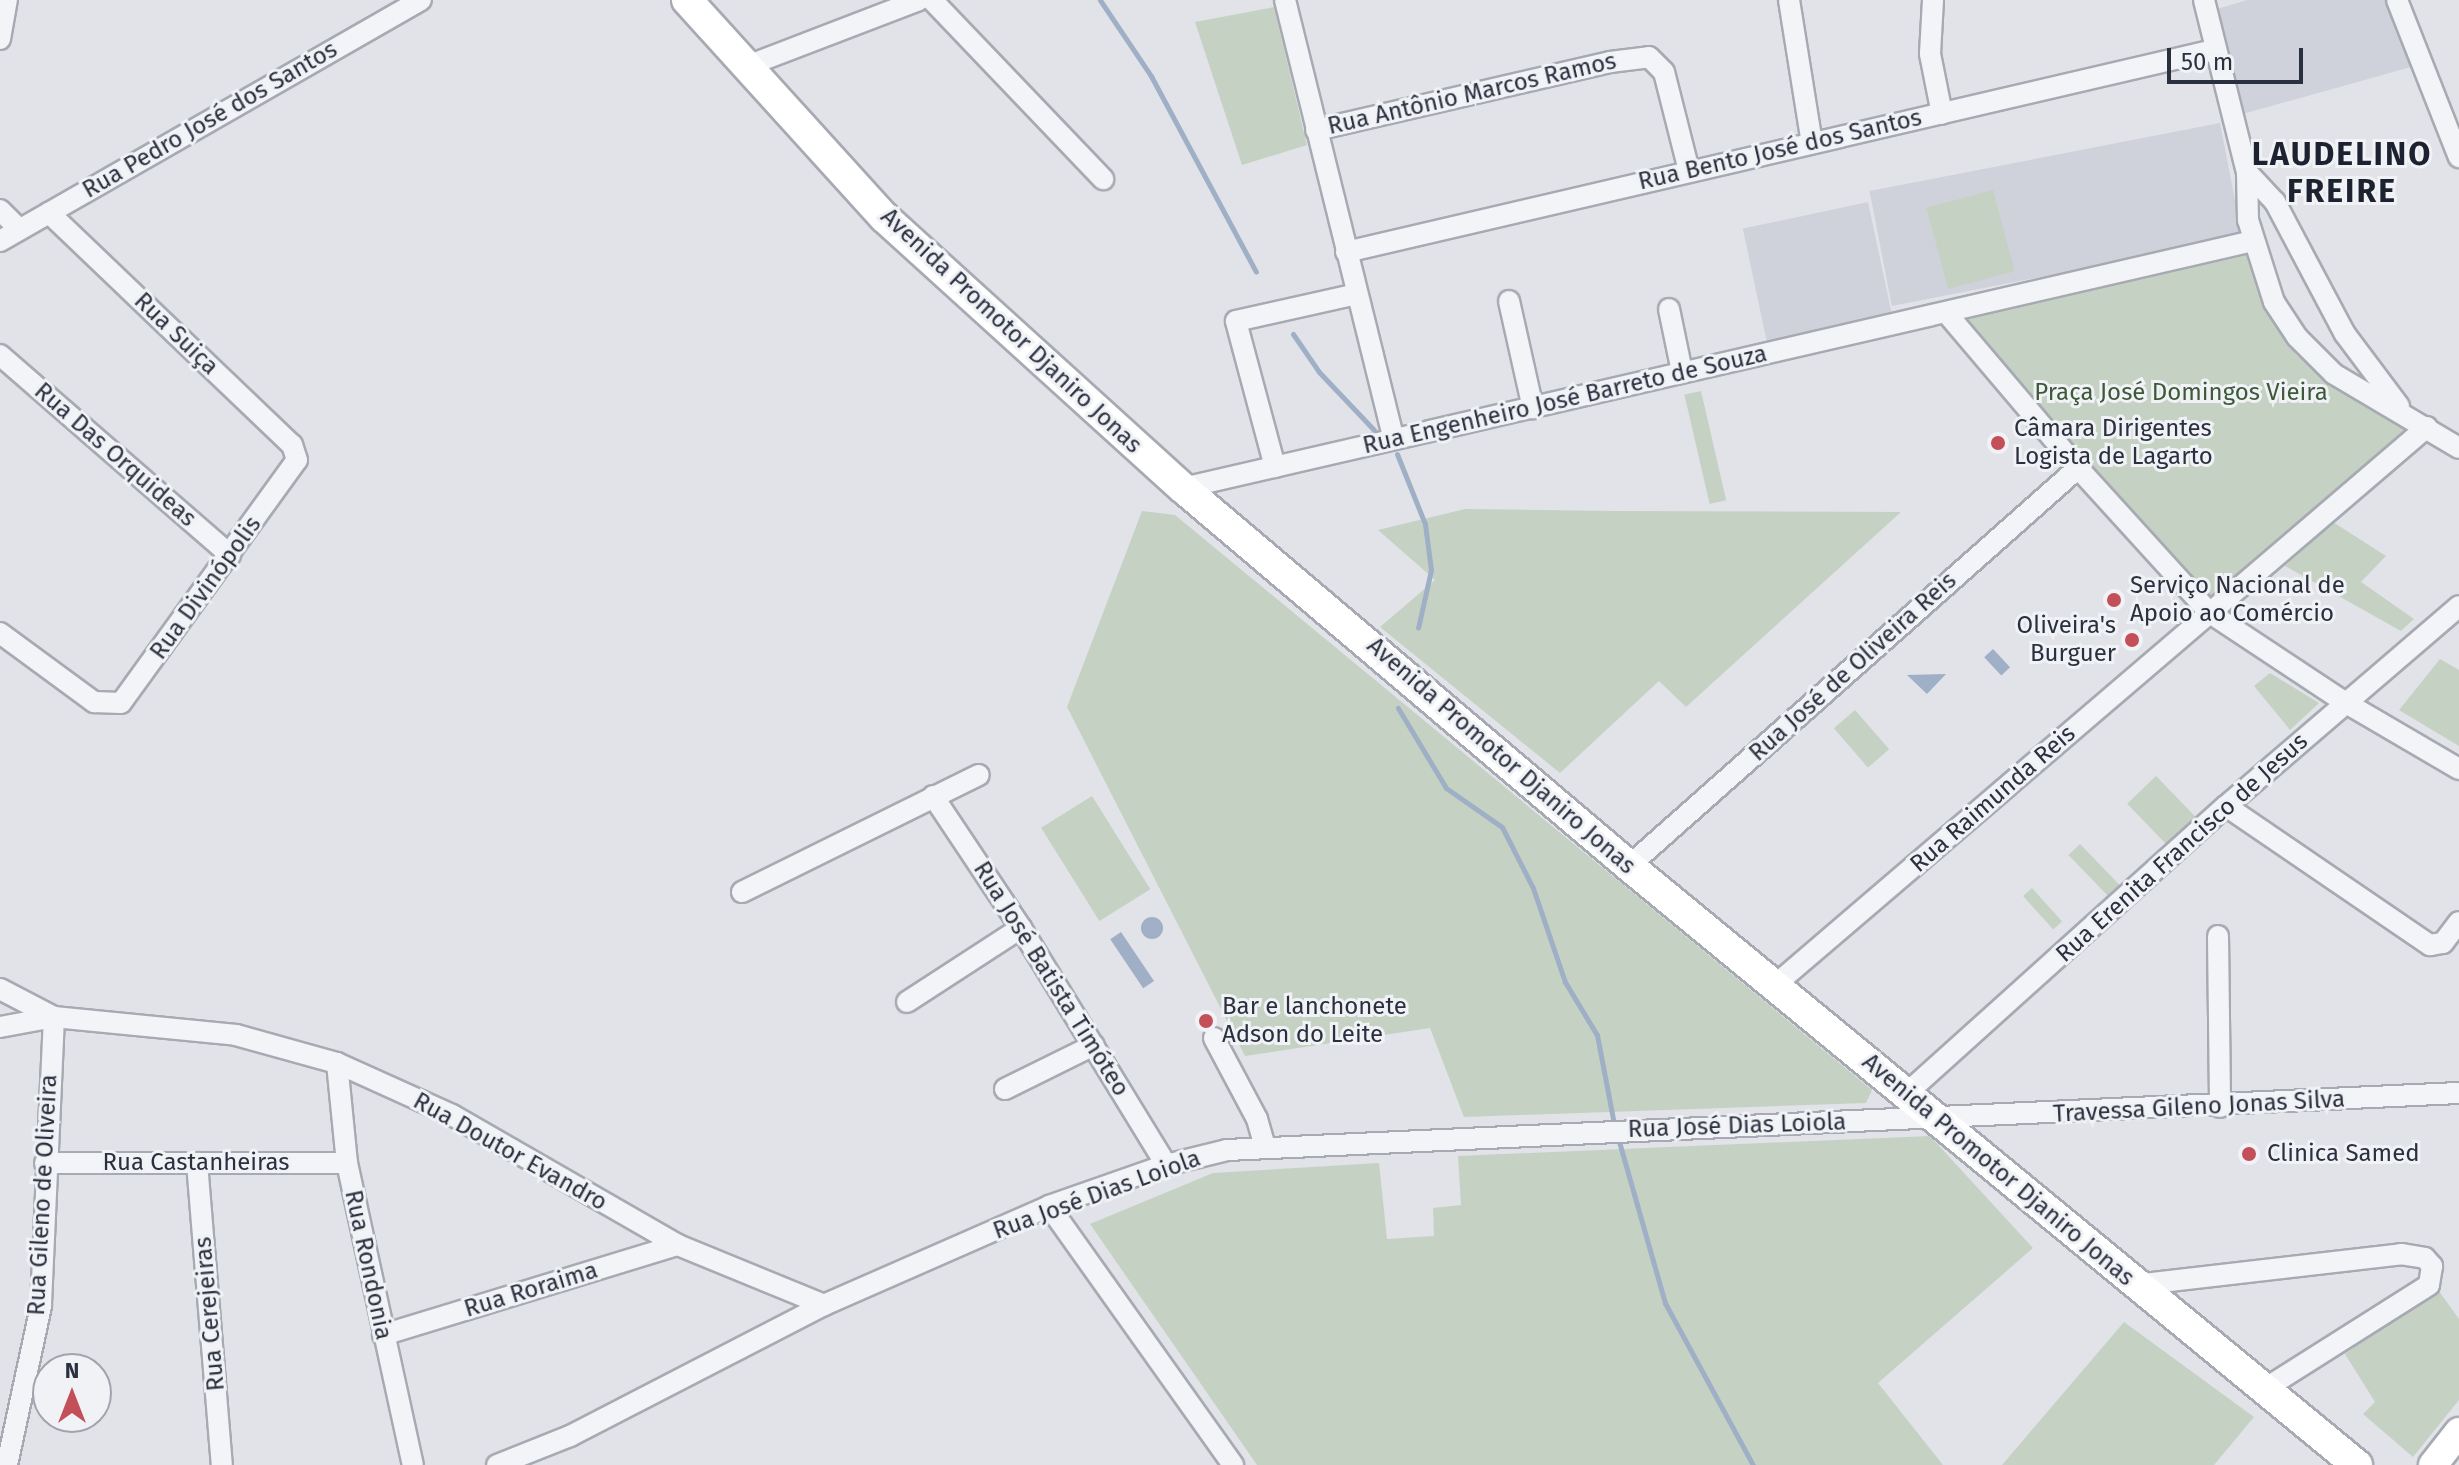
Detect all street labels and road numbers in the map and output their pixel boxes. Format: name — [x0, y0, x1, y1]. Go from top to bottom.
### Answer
street label: Rua Pedro José dos Santos — [78, 35, 342, 205]
street label: Rua Antônio Marcos Ramos — [1325, 47, 1619, 141]
street label: Rua Bento José dos Santos — [1635, 103, 1925, 197]
street label: Avenida Promotor Djaniro Jonas — [875, 202, 1147, 460]
street label: Rua Suiça — [128, 287, 224, 381]
street label: Rua Engenheiro José Barreto de Souza — [1360, 339, 1770, 461]
street label: Rua Das Orquideas — [28, 377, 202, 533]
street label: Rua Divinópolis — [144, 511, 268, 665]
street label: Rua José de Oliveira Reis — [1744, 566, 1962, 768]
street label: Avenida Promotor Djaniro Jonas — [1361, 632, 1641, 880]
street label: Rua Raimunda Reis — [1904, 719, 2082, 879]
street label: Rua Erenita Francisco de Jesus — [2050, 727, 2314, 969]
street label: Rua José Batista Timóteo — [967, 856, 1135, 1102]
street label: Avenida Promotor Djaniro Jonas — [1856, 1048, 2140, 1292]
street label: Rua Gileno de Oliveira — [22, 1074, 64, 1316]
street label: Travessa Gileno Jonas Silva — [2052, 1085, 2346, 1129]
street label: Rua Doutor Evandro — [408, 1087, 612, 1217]
street label: Rua José Dias Loiola — [1627, 1108, 1847, 1144]
street label: Rua José Dias Loiola — [989, 1144, 1205, 1246]
street label: Rua Castanheiras — [102, 1149, 290, 1177]
street label: Rua Rondonia — [338, 1187, 398, 1343]
street label: Rua Cerejeiras — [189, 1236, 231, 1392]
street label: Rua Roraima — [461, 1256, 601, 1324]

